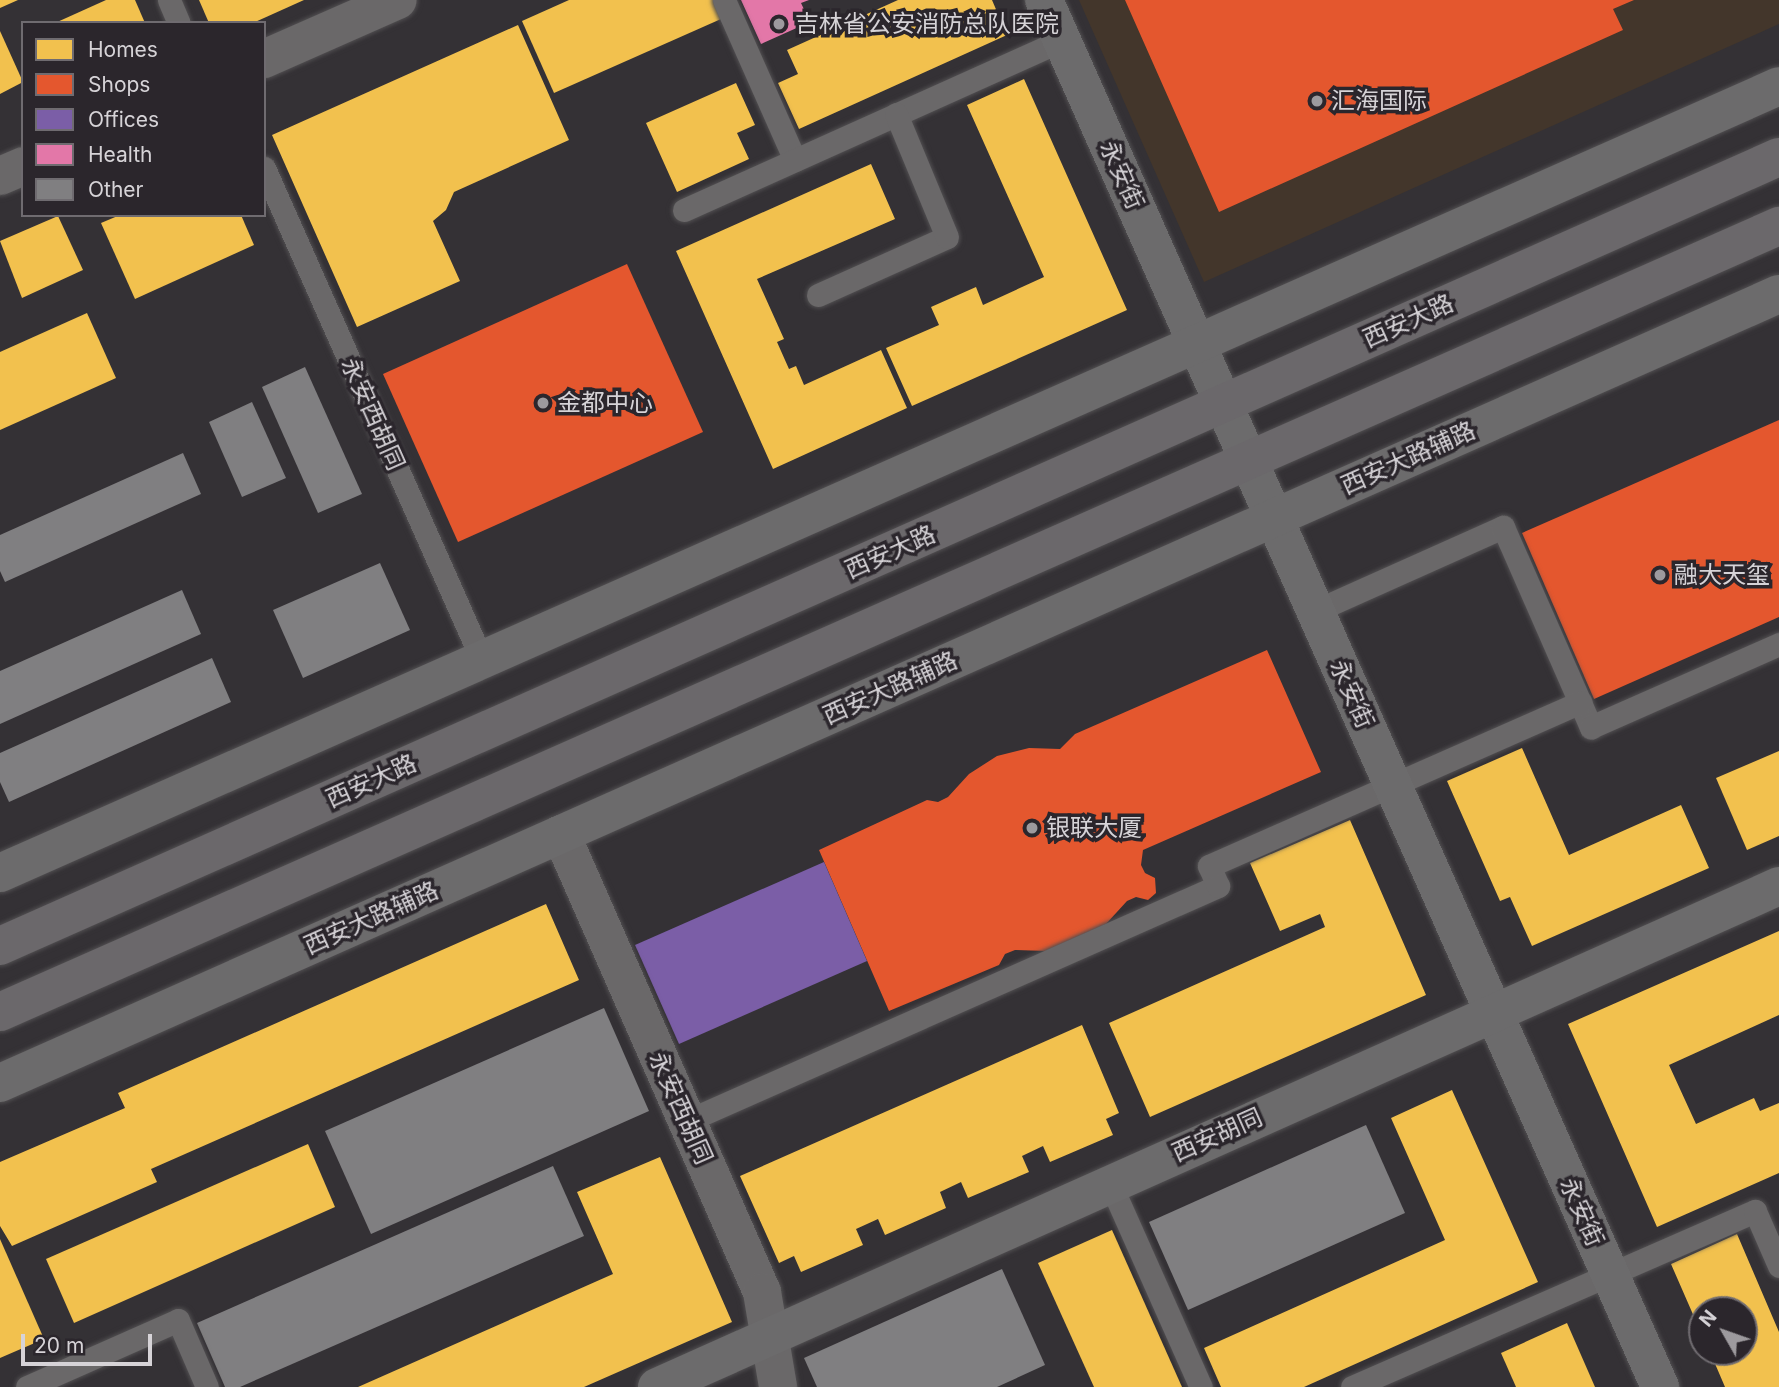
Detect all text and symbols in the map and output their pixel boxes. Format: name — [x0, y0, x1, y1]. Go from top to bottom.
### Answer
place label: 吉林省公安消防总队医院 — [795, 10, 1059, 38]
marker: 吉林省公安消防总队医院 — [769, 14, 789, 34]
legend — [21, 21, 266, 217]
text: Homes — [88, 37, 158, 62]
text: Shops — [88, 72, 150, 97]
place label: 汇海国际 — [1331, 87, 1427, 115]
marker: 汇海国际 — [1309, 93, 1325, 109]
text: Offices — [88, 107, 159, 132]
street label: 永安街 — [1094, 136, 1150, 214]
text: Health — [88, 142, 153, 167]
text: Other — [88, 177, 144, 202]
street label: 西安大路 — [1358, 288, 1458, 354]
street label: 永安西胡同 — [335, 353, 411, 475]
place label: 金都中心 — [557, 389, 653, 417]
marker: 金都中心 — [535, 395, 551, 411]
street label: 西安大路辅路 — [1336, 416, 1480, 500]
street label: 西安大路 — [840, 519, 940, 585]
place label: 融大天玺 — [1674, 561, 1770, 589]
marker: 融大天玺 — [1652, 567, 1668, 583]
street label: 西安大路辅路 — [818, 646, 962, 730]
street label: 永安街 — [1324, 655, 1380, 733]
street label: 西安大路 — [321, 748, 421, 814]
place label: 银联大厦 — [1046, 814, 1142, 842]
marker: 银联大厦 — [1024, 820, 1040, 836]
street label: 西安大路辅路 — [299, 876, 443, 960]
street label: 永安西胡同 — [643, 1047, 719, 1169]
street label: 西安胡同 — [1167, 1102, 1267, 1168]
street label: 永安街 — [1554, 1173, 1610, 1251]
north arrow — [1688, 1296, 1758, 1366]
text: N — [1695, 1306, 1722, 1331]
scale bar — [24, 1320, 156, 1364]
text: 20 m — [34, 1333, 84, 1358]

